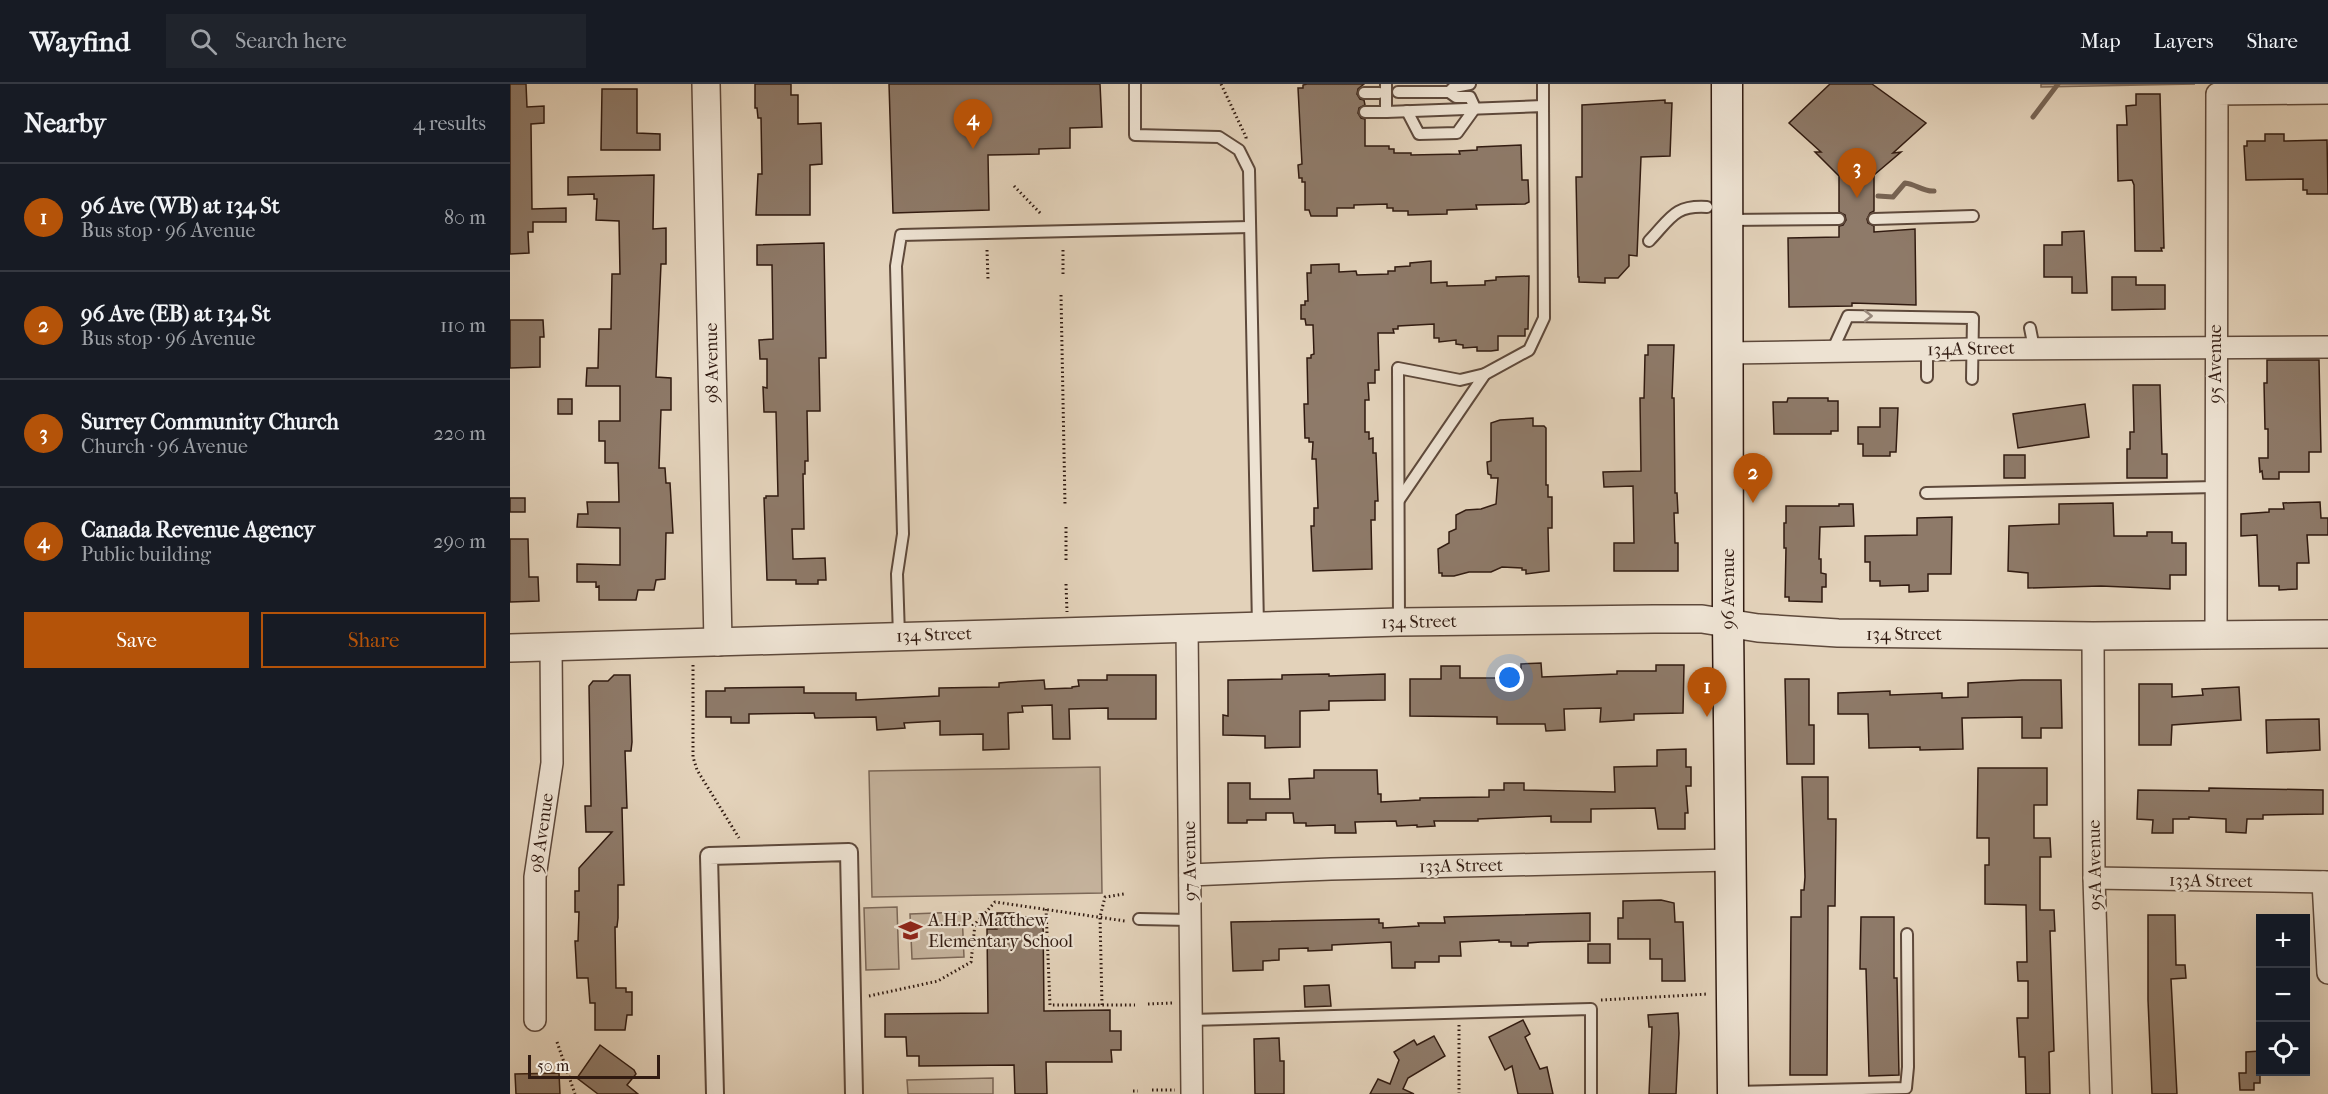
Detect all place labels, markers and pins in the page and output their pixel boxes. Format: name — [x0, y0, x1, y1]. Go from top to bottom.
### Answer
pin: 4 — [954, 100, 992, 149]
pin: 3 — [1838, 148, 1876, 198]
pin: 2 — [1734, 454, 1772, 503]
pin: 1 — [1688, 668, 1726, 717]
place label: A.H.P. Matthew Elementary School — [927, 910, 1073, 952]
school or university icon: A.H.P. Matthew Elementary School — [897, 917, 923, 943]

